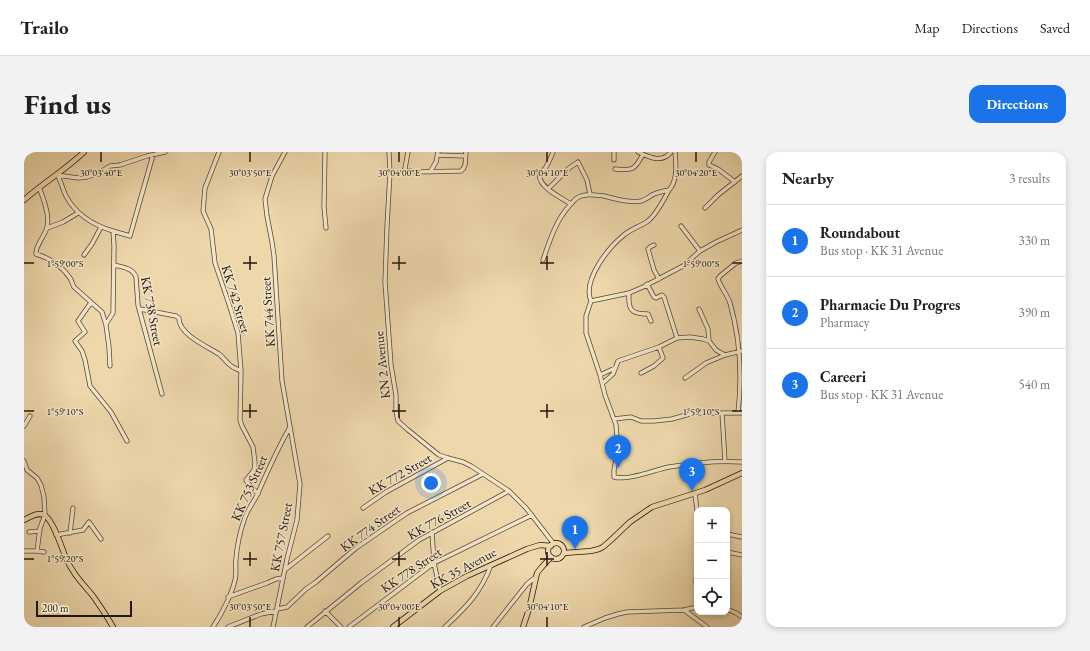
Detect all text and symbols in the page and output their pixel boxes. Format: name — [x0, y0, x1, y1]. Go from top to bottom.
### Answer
text: Trailo — [20, 15, 69, 40]
text: Map — [914, 19, 940, 37]
text: Directions — [962, 19, 1018, 37]
text: Saved — [1040, 19, 1070, 37]
button: Directions — [969, 85, 1066, 123]
text: Find us — [24, 86, 111, 122]
text: 30°03'40"E — [80, 166, 123, 179]
text: 30°03'50"E — [229, 166, 272, 179]
text: 30°04'00"E — [378, 166, 421, 179]
text: 30°04'10"E — [526, 166, 569, 179]
text: 30°04'20"E — [675, 166, 718, 179]
text: Nearby — [782, 167, 834, 189]
text: 3 results — [1009, 170, 1050, 187]
text: Roundabout — [820, 223, 900, 242]
text: 1 — [792, 232, 798, 249]
text: 330 m — [1019, 232, 1050, 249]
text: Bus stop · KK 31 Avenue — [820, 242, 943, 259]
text: 1°59'00"S — [47, 257, 84, 270]
text: 1°59'00"S — [683, 257, 720, 270]
street label: KK 742 Street — [218, 263, 254, 335]
street label: KK 738 Street — [137, 275, 167, 347]
street label: KK 744 Street — [257, 276, 279, 348]
text: Pharmacie Du Progres — [820, 295, 961, 314]
text: 2 — [792, 304, 798, 321]
text: 390 m — [1019, 304, 1050, 321]
text: Pharmacy — [820, 314, 869, 331]
street label: KN 2 Avenue — [370, 330, 394, 400]
text: Careeri — [820, 367, 866, 386]
text: 3 — [792, 376, 798, 393]
text: 540 m — [1019, 376, 1050, 393]
text: Bus stop · KK 31 Avenue — [820, 386, 943, 403]
text: 1°59'10"S — [47, 405, 84, 418]
text: 1°59'10"S — [683, 405, 720, 418]
pin: 2 — [605, 435, 631, 468]
street label: KK 772 Street — [365, 449, 435, 499]
street label: KK 753 Street — [227, 452, 271, 524]
pin: 3 — [679, 458, 705, 491]
your location — [421, 473, 441, 493]
street label: KK 776 Street — [404, 495, 474, 543]
street label: KK 774 Street — [337, 500, 403, 556]
street label: KK 757 Street — [266, 501, 296, 573]
map controls — [694, 507, 730, 615]
button: + — [694, 507, 730, 543]
pin: 1 — [562, 516, 588, 549]
street label: KK 778 Street — [377, 543, 445, 597]
street label: KK 35 Avenue — [427, 543, 499, 593]
button: − — [694, 543, 730, 579]
text: 1°59'20"S — [47, 552, 84, 565]
button: locate — [694, 579, 730, 615]
scale bar — [36, 599, 132, 618]
text: 30°03'50"E — [229, 600, 272, 613]
text: 30°04'00"E — [378, 600, 421, 613]
text: 30°04'10"E — [526, 600, 569, 613]
text: 200 m — [42, 601, 69, 615]

